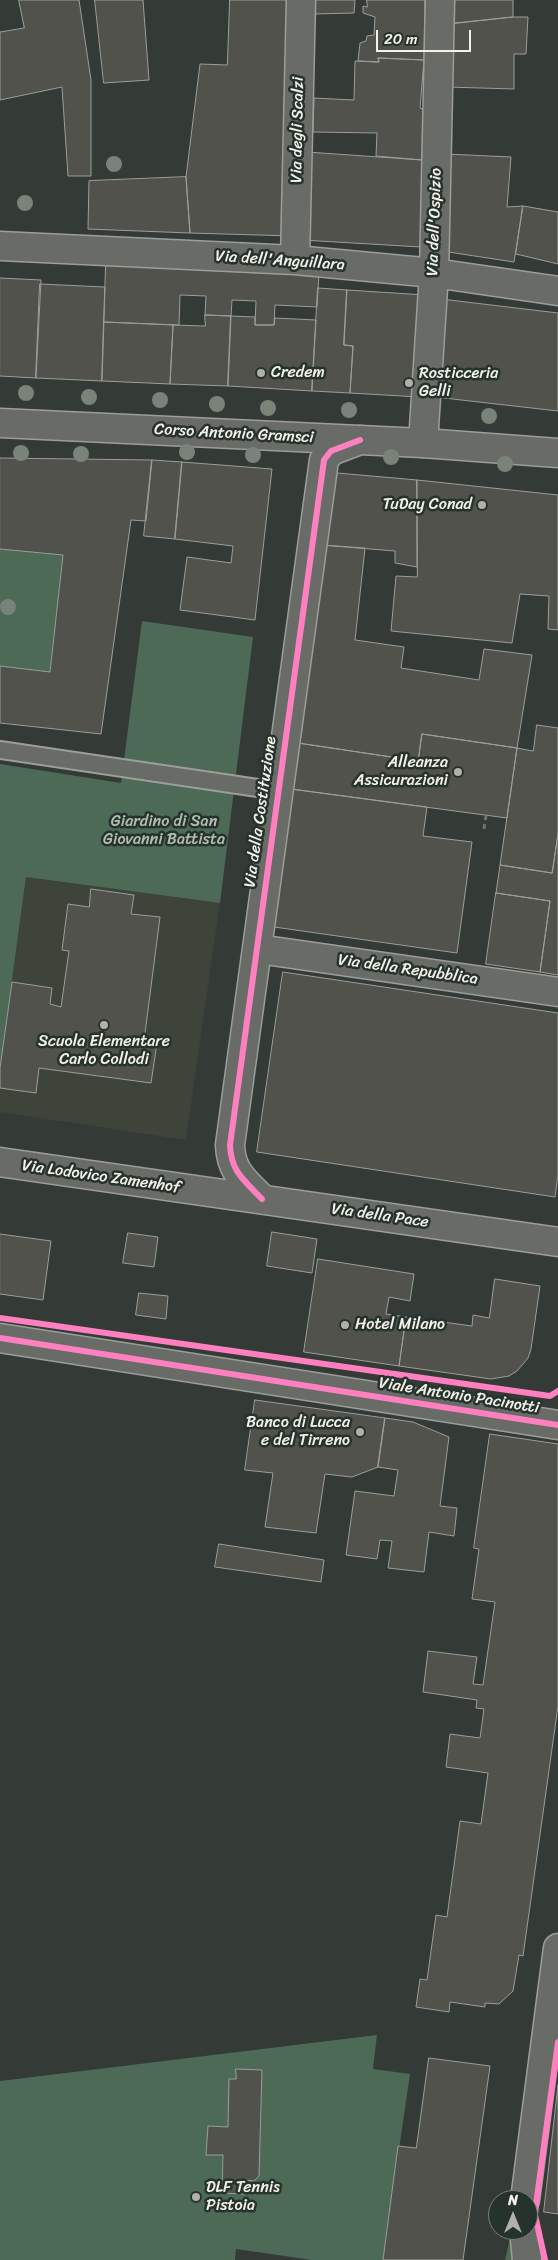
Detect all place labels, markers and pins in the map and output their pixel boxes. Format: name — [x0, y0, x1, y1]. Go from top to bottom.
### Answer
place label: Credem — [271, 363, 325, 383]
place label: Rosticceria Gelli — [419, 364, 498, 402]
marker: Credem — [255, 367, 267, 379]
marker: Rosticceria Gelli — [403, 377, 415, 389]
place label: TuDay Conad — [383, 495, 472, 515]
marker: TuDay Conad — [476, 499, 488, 511]
place label: Alleanza Assicurazioni — [354, 753, 448, 791]
marker: Alleanza Assicurazioni — [452, 766, 464, 778]
marker: Scuola Elementare Carlo Collodi — [98, 1019, 110, 1031]
place label: Scuola Elementare Carlo Collodi — [38, 1032, 170, 1070]
place label: Hotel Milano — [355, 1315, 445, 1335]
marker: Hotel Milano — [339, 1319, 351, 1331]
place label: Banco di Lucca e del Tirreno — [246, 1413, 350, 1451]
marker: Banco di Lucca e del Tirreno — [354, 1426, 366, 1438]
place label: DLF Tennis Pistoia — [206, 2178, 280, 2216]
marker: DLF Tennis Pistoia — [190, 2191, 202, 2203]

